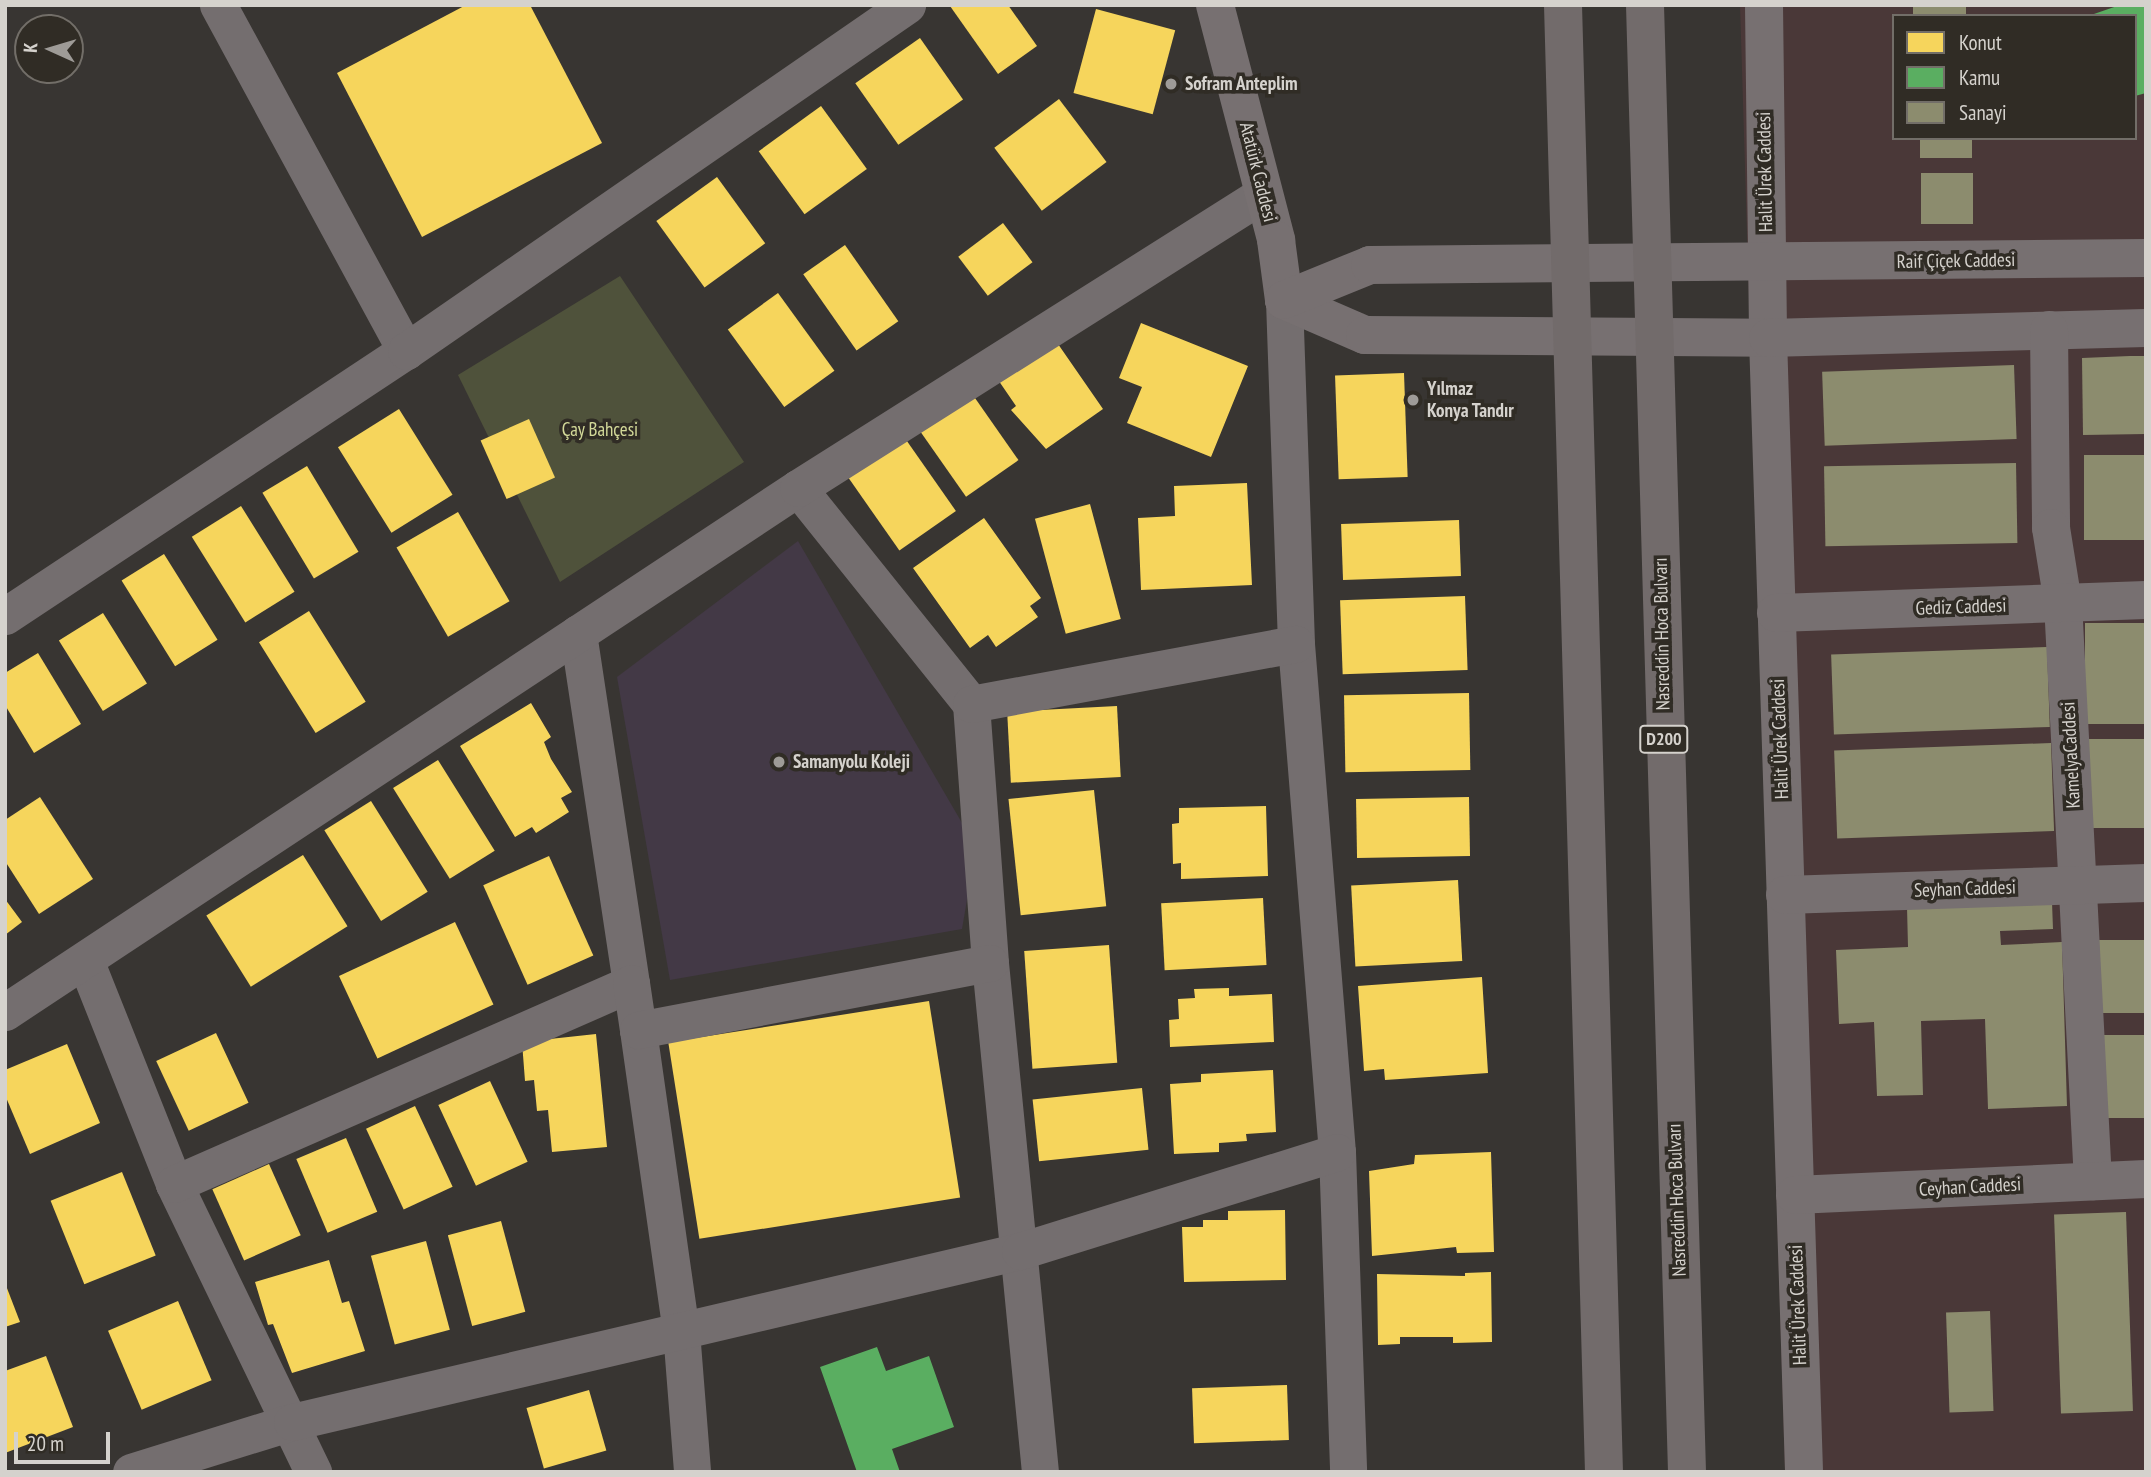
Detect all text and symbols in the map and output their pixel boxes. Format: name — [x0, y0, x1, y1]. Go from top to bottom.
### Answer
north arrow — [14, 14, 84, 84]
legend — [1892, 14, 2137, 140]
text: Konut — [1959, 29, 2002, 56]
text: K — [18, 42, 42, 53]
text: Kamu — [1959, 64, 2000, 91]
place label: Sofram Anteplim — [1185, 73, 1298, 95]
marker: Sofram Anteplim — [1163, 76, 1179, 92]
text: Sanayi — [1959, 99, 2006, 126]
street label: Halit Ürek Caddesi — [1753, 111, 1777, 233]
street label: Atatürk Caddesi — [1235, 120, 1281, 224]
street label: Raif Çiçek Caddesi — [1896, 249, 2016, 273]
place label: Yılmaz Konya Tandır — [1427, 378, 1514, 422]
marker: Yılmaz Konya Tandır — [1405, 392, 1421, 408]
park label: Çay Bahçesi — [562, 419, 638, 441]
street label: Nasreddin Hoca Bulvarı — [1649, 557, 1675, 711]
street label: Gediz Caddesi — [1915, 594, 2007, 620]
street label: Halit Ürek Caddesi — [1766, 678, 1794, 800]
street label: KamelyaCaddesi — [2057, 701, 2085, 809]
road number: D200 — [1638, 724, 1690, 754]
place label: Samanyolu Koleji — [793, 751, 910, 773]
marker: Samanyolu Koleji — [771, 754, 787, 770]
street label: Seyhan Caddesi — [1914, 876, 2016, 902]
street label: Nasreddin Hoca Bulvarı — [1663, 1123, 1691, 1277]
street label: Ceyhan Caddesi — [1918, 1173, 2022, 1201]
street label: Halit Ürek Caddesi — [1784, 1244, 1812, 1366]
scale bar — [18, 1418, 114, 1462]
text: 20 m — [27, 1430, 64, 1457]

